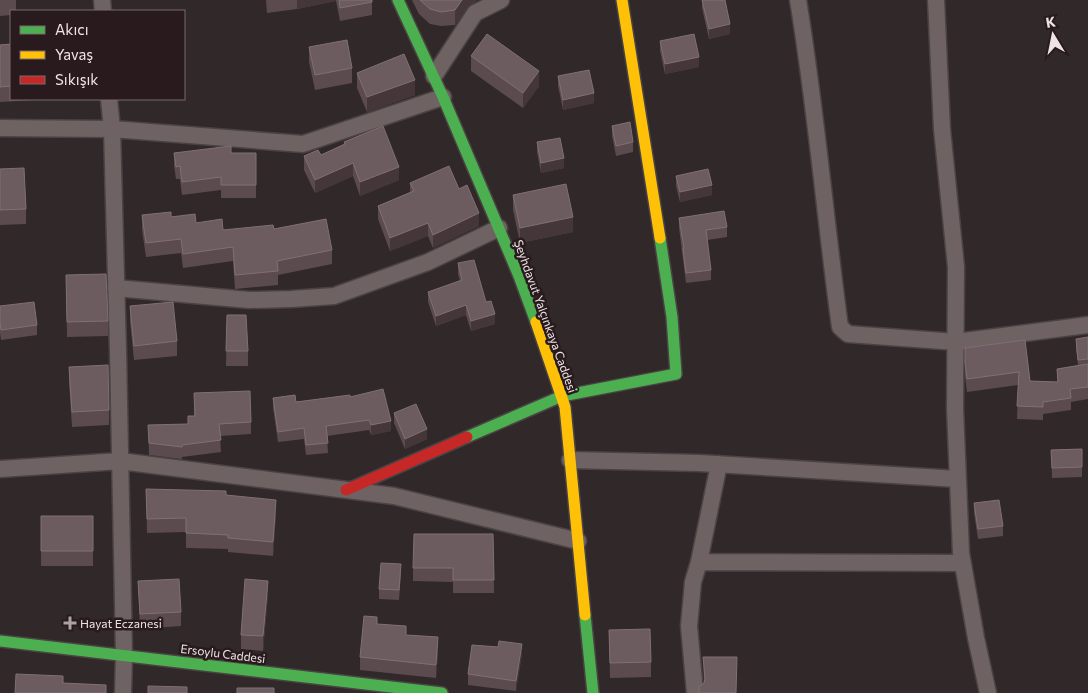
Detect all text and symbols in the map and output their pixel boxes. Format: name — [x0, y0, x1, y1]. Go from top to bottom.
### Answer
legend — [10, 10, 185, 100]
north arrow — [1028, 10, 1078, 60]
text: K — [1044, 12, 1057, 31]
text: Akıcı — [55, 20, 89, 38]
text: Yavaş — [55, 45, 93, 63]
text: Sıkışık — [55, 70, 98, 88]
street label: Şeyhdavut Yalçınkaya Caddesi — [512, 238, 580, 394]
place label: Hayat Eczanesi — [80, 616, 162, 630]
marker: Hayat Eczanesi — [64, 617, 76, 629]
street label: Ersoylu Caddesi — [180, 641, 266, 665]

